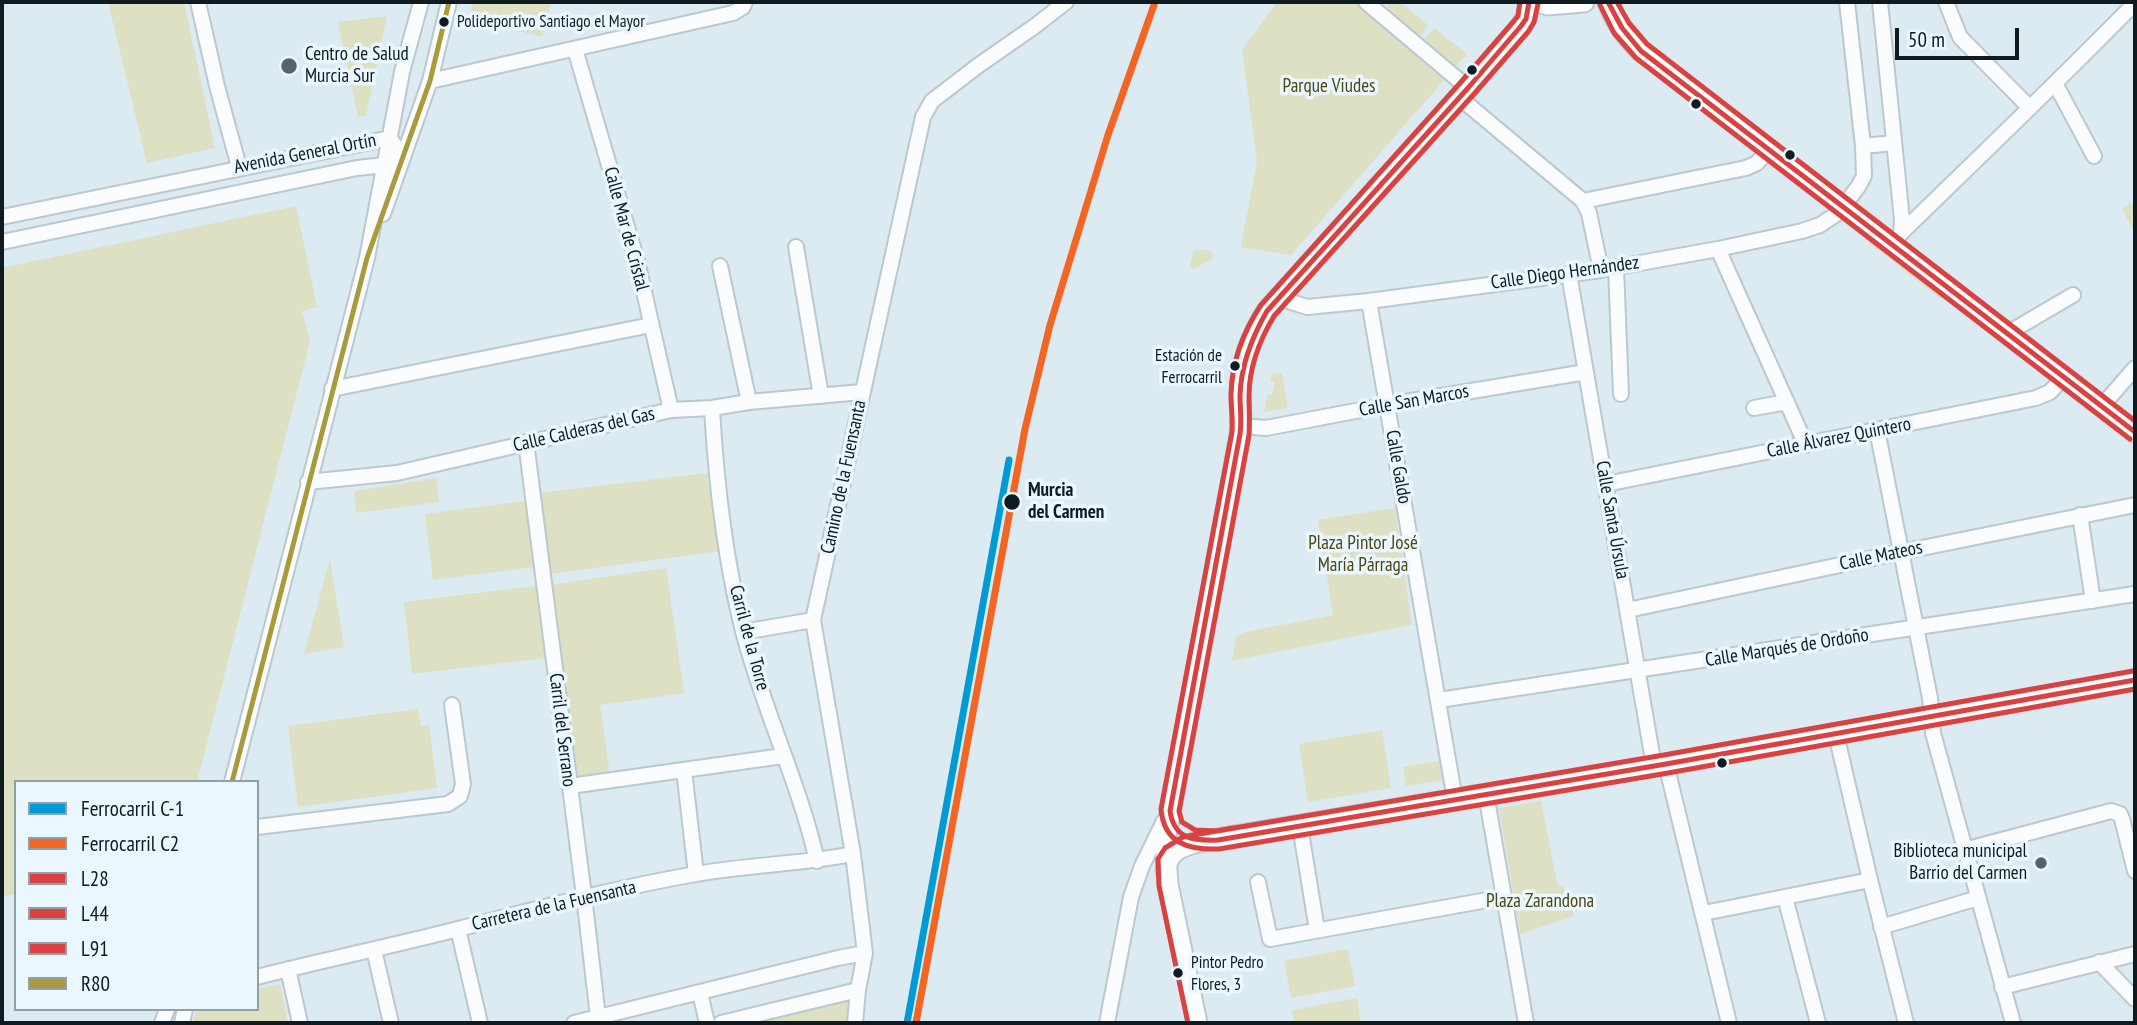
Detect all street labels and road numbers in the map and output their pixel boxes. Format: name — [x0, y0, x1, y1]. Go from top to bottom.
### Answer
street label: Avenida General Ortín — [232, 129, 378, 179]
street label: Calle Mar de Cristal — [599, 165, 653, 293]
street label: Calle Diego Hernández — [1489, 251, 1641, 295]
street label: Calle San Marcos — [1357, 380, 1471, 422]
street label: Camino de la Fuensanta — [817, 398, 871, 556]
street label: Calle Calderas del Gas — [511, 403, 657, 457]
street label: Calle Álvarez Quintero — [1765, 413, 1913, 463]
street label: Calle Galdo — [1380, 428, 1416, 506]
street label: Calle Santa Úrsula — [1590, 459, 1634, 581]
street label: Calle Mateos — [1838, 536, 1924, 576]
street label: Carril de la Torre — [724, 583, 774, 693]
street label: Calle Marqués de Ordoño — [1704, 624, 1870, 672]
street label: Carril del Serrano — [544, 672, 580, 788]
street label: Carretera de la Fuensanta — [470, 876, 638, 936]

